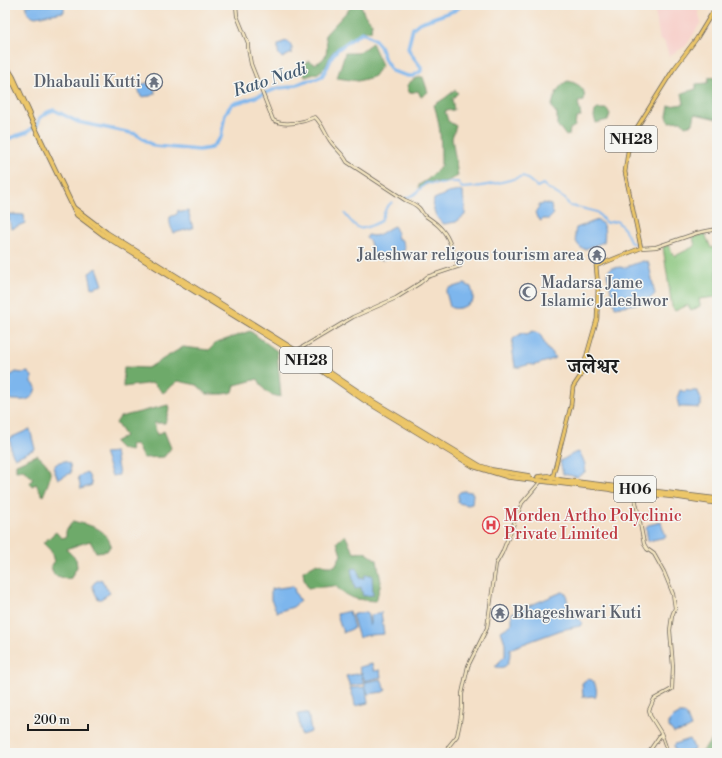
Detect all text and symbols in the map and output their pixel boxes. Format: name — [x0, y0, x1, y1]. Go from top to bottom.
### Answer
water label: Rato Nadi — [229, 58, 310, 103]
place label: Dhabauli Kutti — [34, 72, 141, 92]
temple icon: Dhabauli Kutti — [144, 72, 164, 92]
road number: NH28 — [605, 126, 657, 152]
place label: Jaleshwar religous tourism area — [356, 245, 585, 265]
temple icon: Jaleshwar religous tourism area — [587, 245, 607, 265]
place label: Madarsa Jame Islamic Jaleshwor — [541, 273, 669, 311]
mosque icon: Madarsa Jame Islamic Jaleshwor — [518, 282, 538, 302]
road number: NH28 — [280, 347, 332, 373]
district label: जलेश्वर — [566, 354, 620, 380]
road number: H06 — [614, 476, 656, 502]
place label: Morden Artho Polyclinic Private Limited — [504, 506, 682, 544]
hospital icon: Morden Artho Polyclinic Private Limited — [481, 515, 501, 535]
temple icon: Bhageshwari Kuti — [490, 603, 510, 623]
place label: Bhageshwari Kuti — [512, 603, 642, 623]
scale bar — [28, 706, 88, 732]
text: 200 m — [34, 713, 70, 728]

